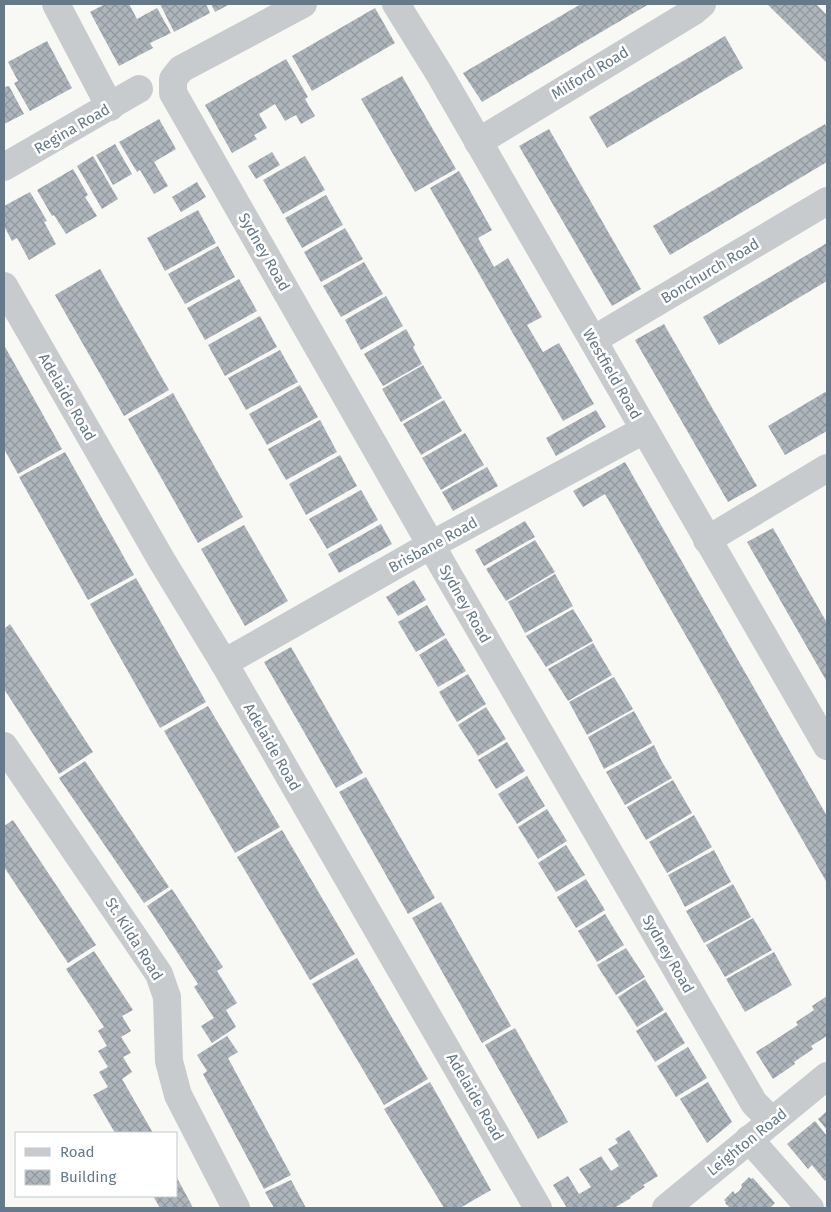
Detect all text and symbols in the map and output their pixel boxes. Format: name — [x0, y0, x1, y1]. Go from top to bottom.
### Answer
street label: Milford Road — [548, 43, 632, 103]
street label: Regina Road — [31, 100, 113, 158]
street label: Sydney Road — [234, 210, 294, 294]
street label: Bonchurch Road — [658, 235, 762, 307]
street label: Westfield Road — [579, 326, 645, 422]
street label: Adelaide Road — [35, 350, 99, 444]
street label: Brisbane Road — [386, 513, 480, 577]
street label: Sydney Road — [435, 562, 495, 646]
street label: Adelaide Road — [240, 700, 304, 794]
street label: St. Kilda Road — [101, 894, 167, 984]
street label: Sydney Road — [638, 912, 698, 996]
street label: Adelaide Road — [443, 1050, 507, 1144]
street label: Leighton Road — [703, 1104, 791, 1180]
legend — [15, 1132, 178, 1197]
text: Road — [60, 1143, 95, 1161]
text: Building — [60, 1168, 116, 1186]

